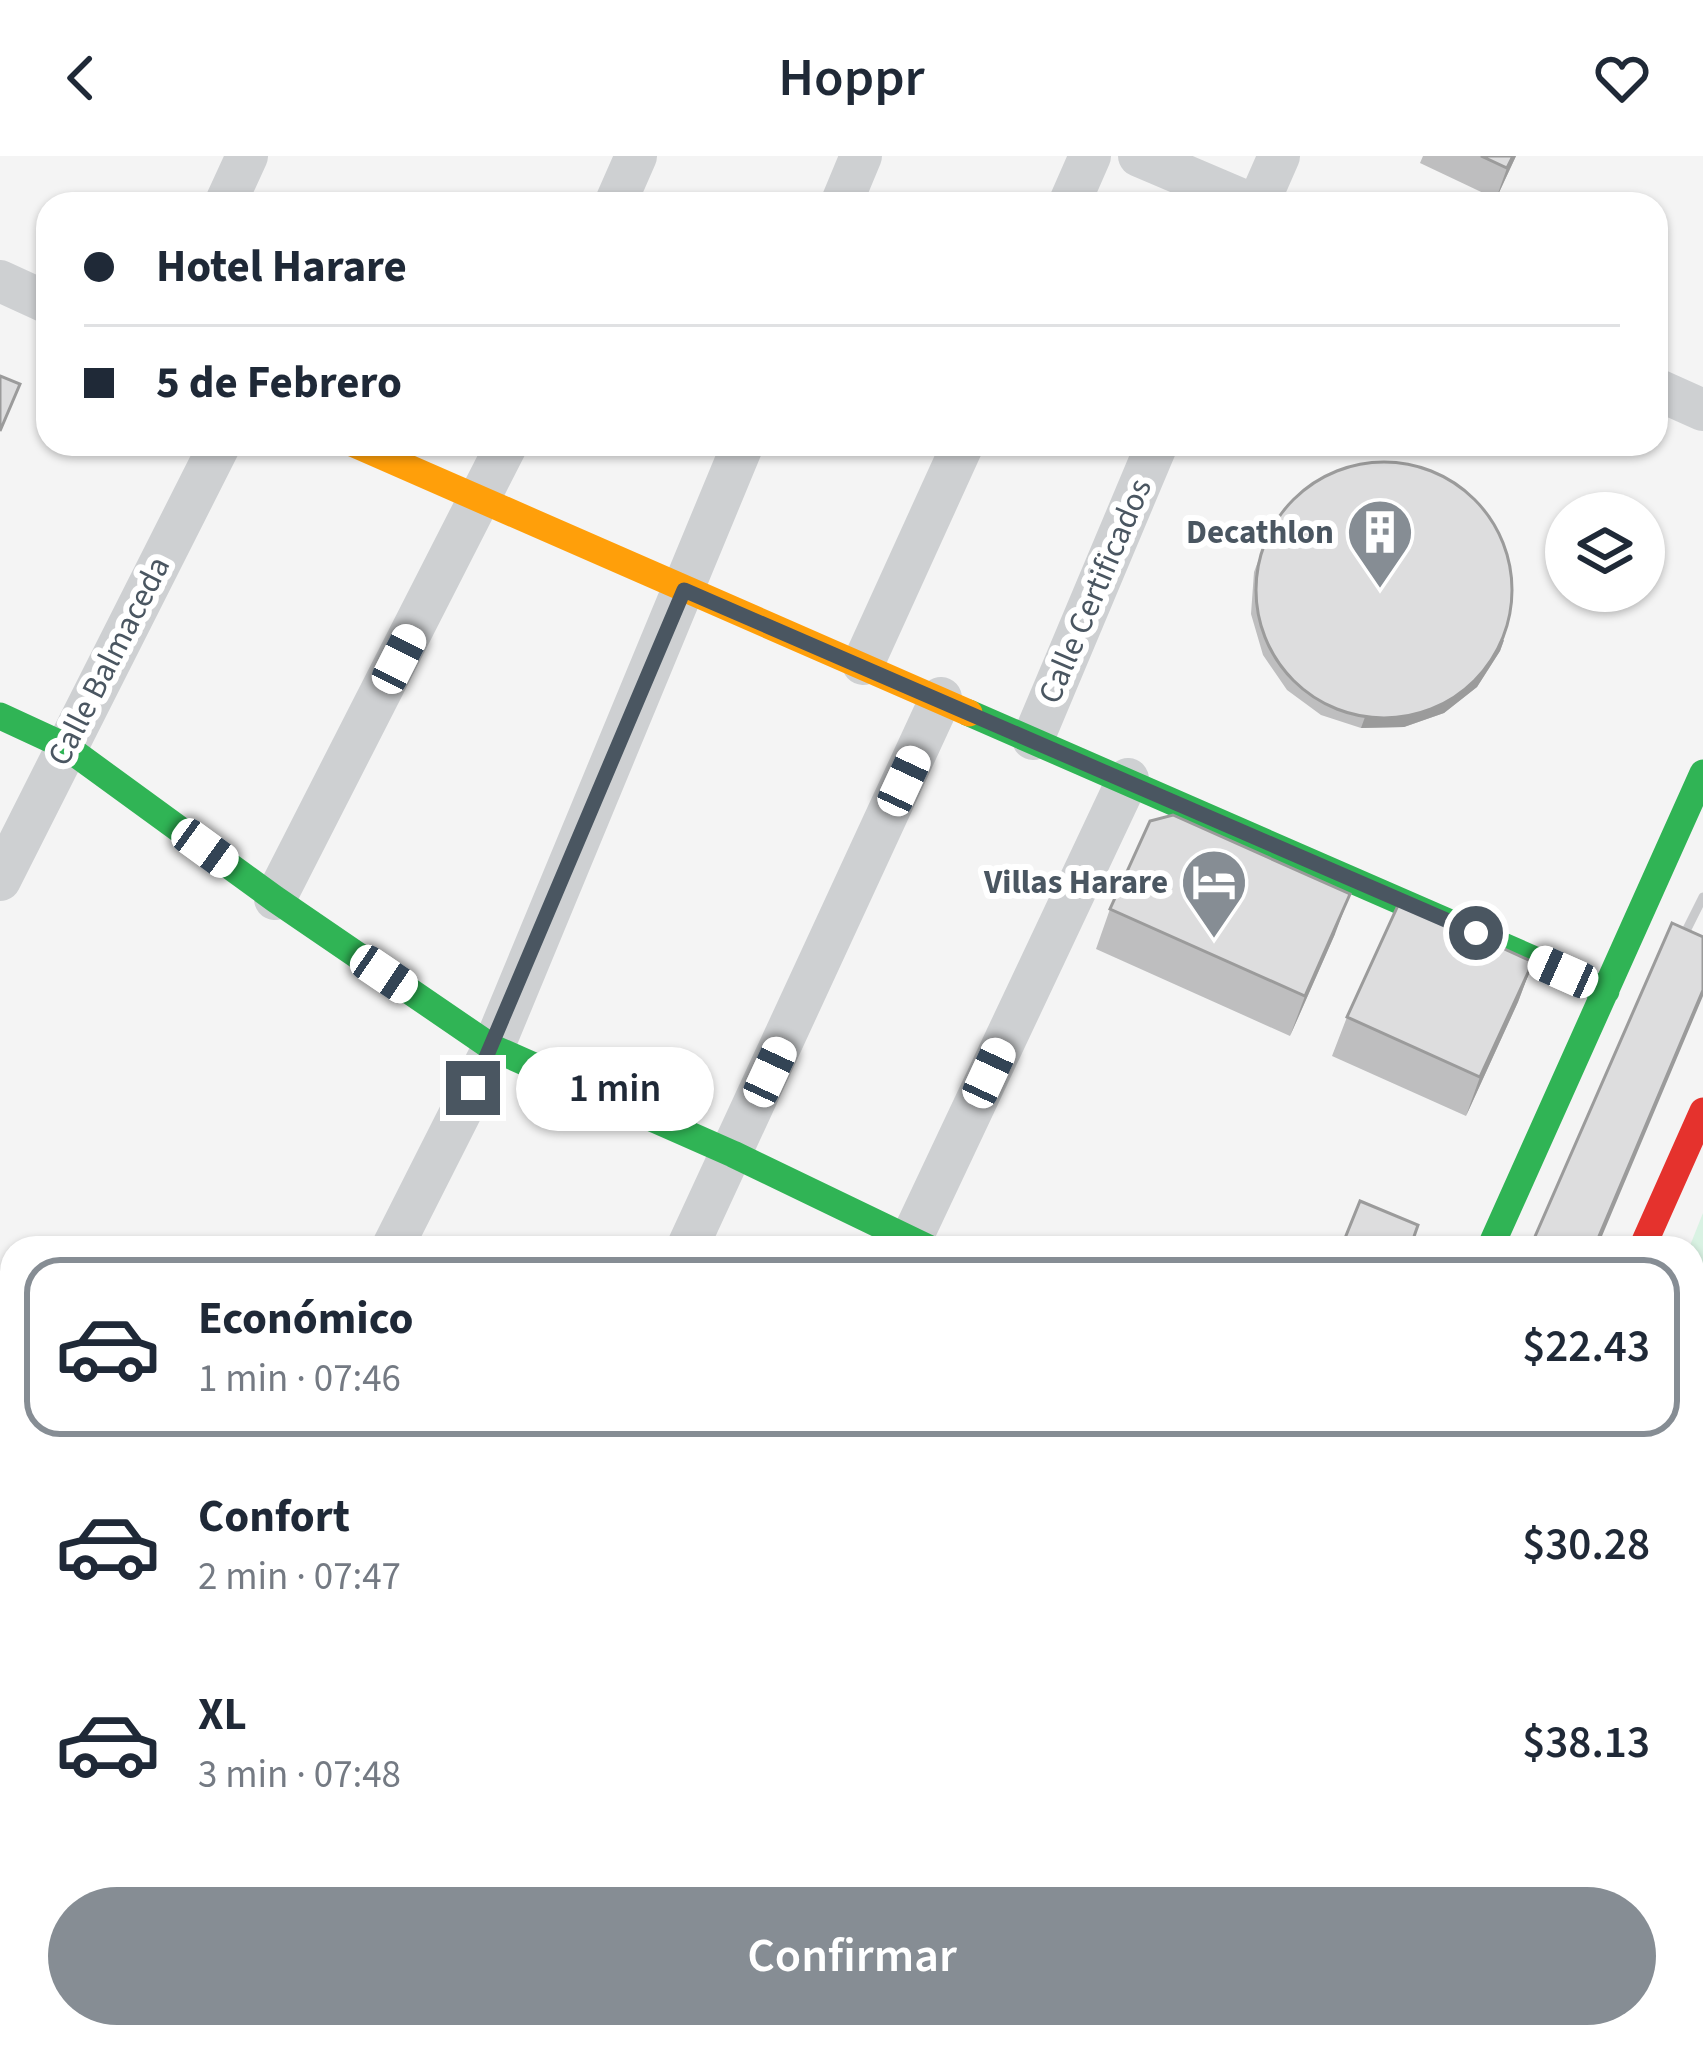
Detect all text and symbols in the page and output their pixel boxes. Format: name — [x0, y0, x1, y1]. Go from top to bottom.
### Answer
text: Hoppr — [778, 40, 925, 117]
icon: back — [48, 45, 114, 111]
icon: heart — [1589, 45, 1655, 111]
text: Hotel Harare — [156, 235, 407, 299]
text: 5 de Febrero — [156, 351, 402, 415]
street label: Calle Certificados — [1026, 471, 1164, 711]
map controls — [1545, 492, 1665, 612]
button: layers — [1545, 492, 1665, 612]
building icon: Decathlon — [1345, 497, 1415, 591]
place label: Decathlon — [1186, 509, 1334, 556]
street label: Calle Balmaceda — [36, 548, 182, 774]
car — [367, 619, 431, 699]
car — [872, 741, 936, 821]
car — [165, 812, 245, 884]
hotel icon: Villas Harare — [1179, 847, 1249, 941]
place label: Villas Harare — [983, 859, 1168, 906]
route start — [1449, 906, 1503, 960]
car — [344, 939, 424, 1009]
car — [1523, 941, 1603, 1003]
car — [738, 1032, 802, 1112]
car — [957, 1033, 1021, 1113]
callout: 1 min — [515, 1046, 713, 1130]
route end — [446, 1061, 500, 1115]
text: 1 min — [569, 1061, 661, 1117]
text: Económico — [198, 1287, 414, 1351]
icon: car — [54, 1293, 162, 1401]
text: $22.43 — [1522, 1315, 1650, 1379]
text: 1 min · 07:46 — [198, 1351, 401, 1407]
text: Confort — [198, 1485, 350, 1549]
icon: car — [54, 1491, 162, 1599]
text: $30.28 — [1522, 1513, 1650, 1577]
text: 2 min · 07:47 — [198, 1549, 401, 1605]
text: XL — [198, 1683, 247, 1747]
icon: car — [54, 1689, 162, 1797]
text: $38.13 — [1522, 1711, 1650, 1775]
text: 3 min · 07:48 — [198, 1747, 401, 1803]
button: Confirmar — [48, 1887, 1656, 2025]

